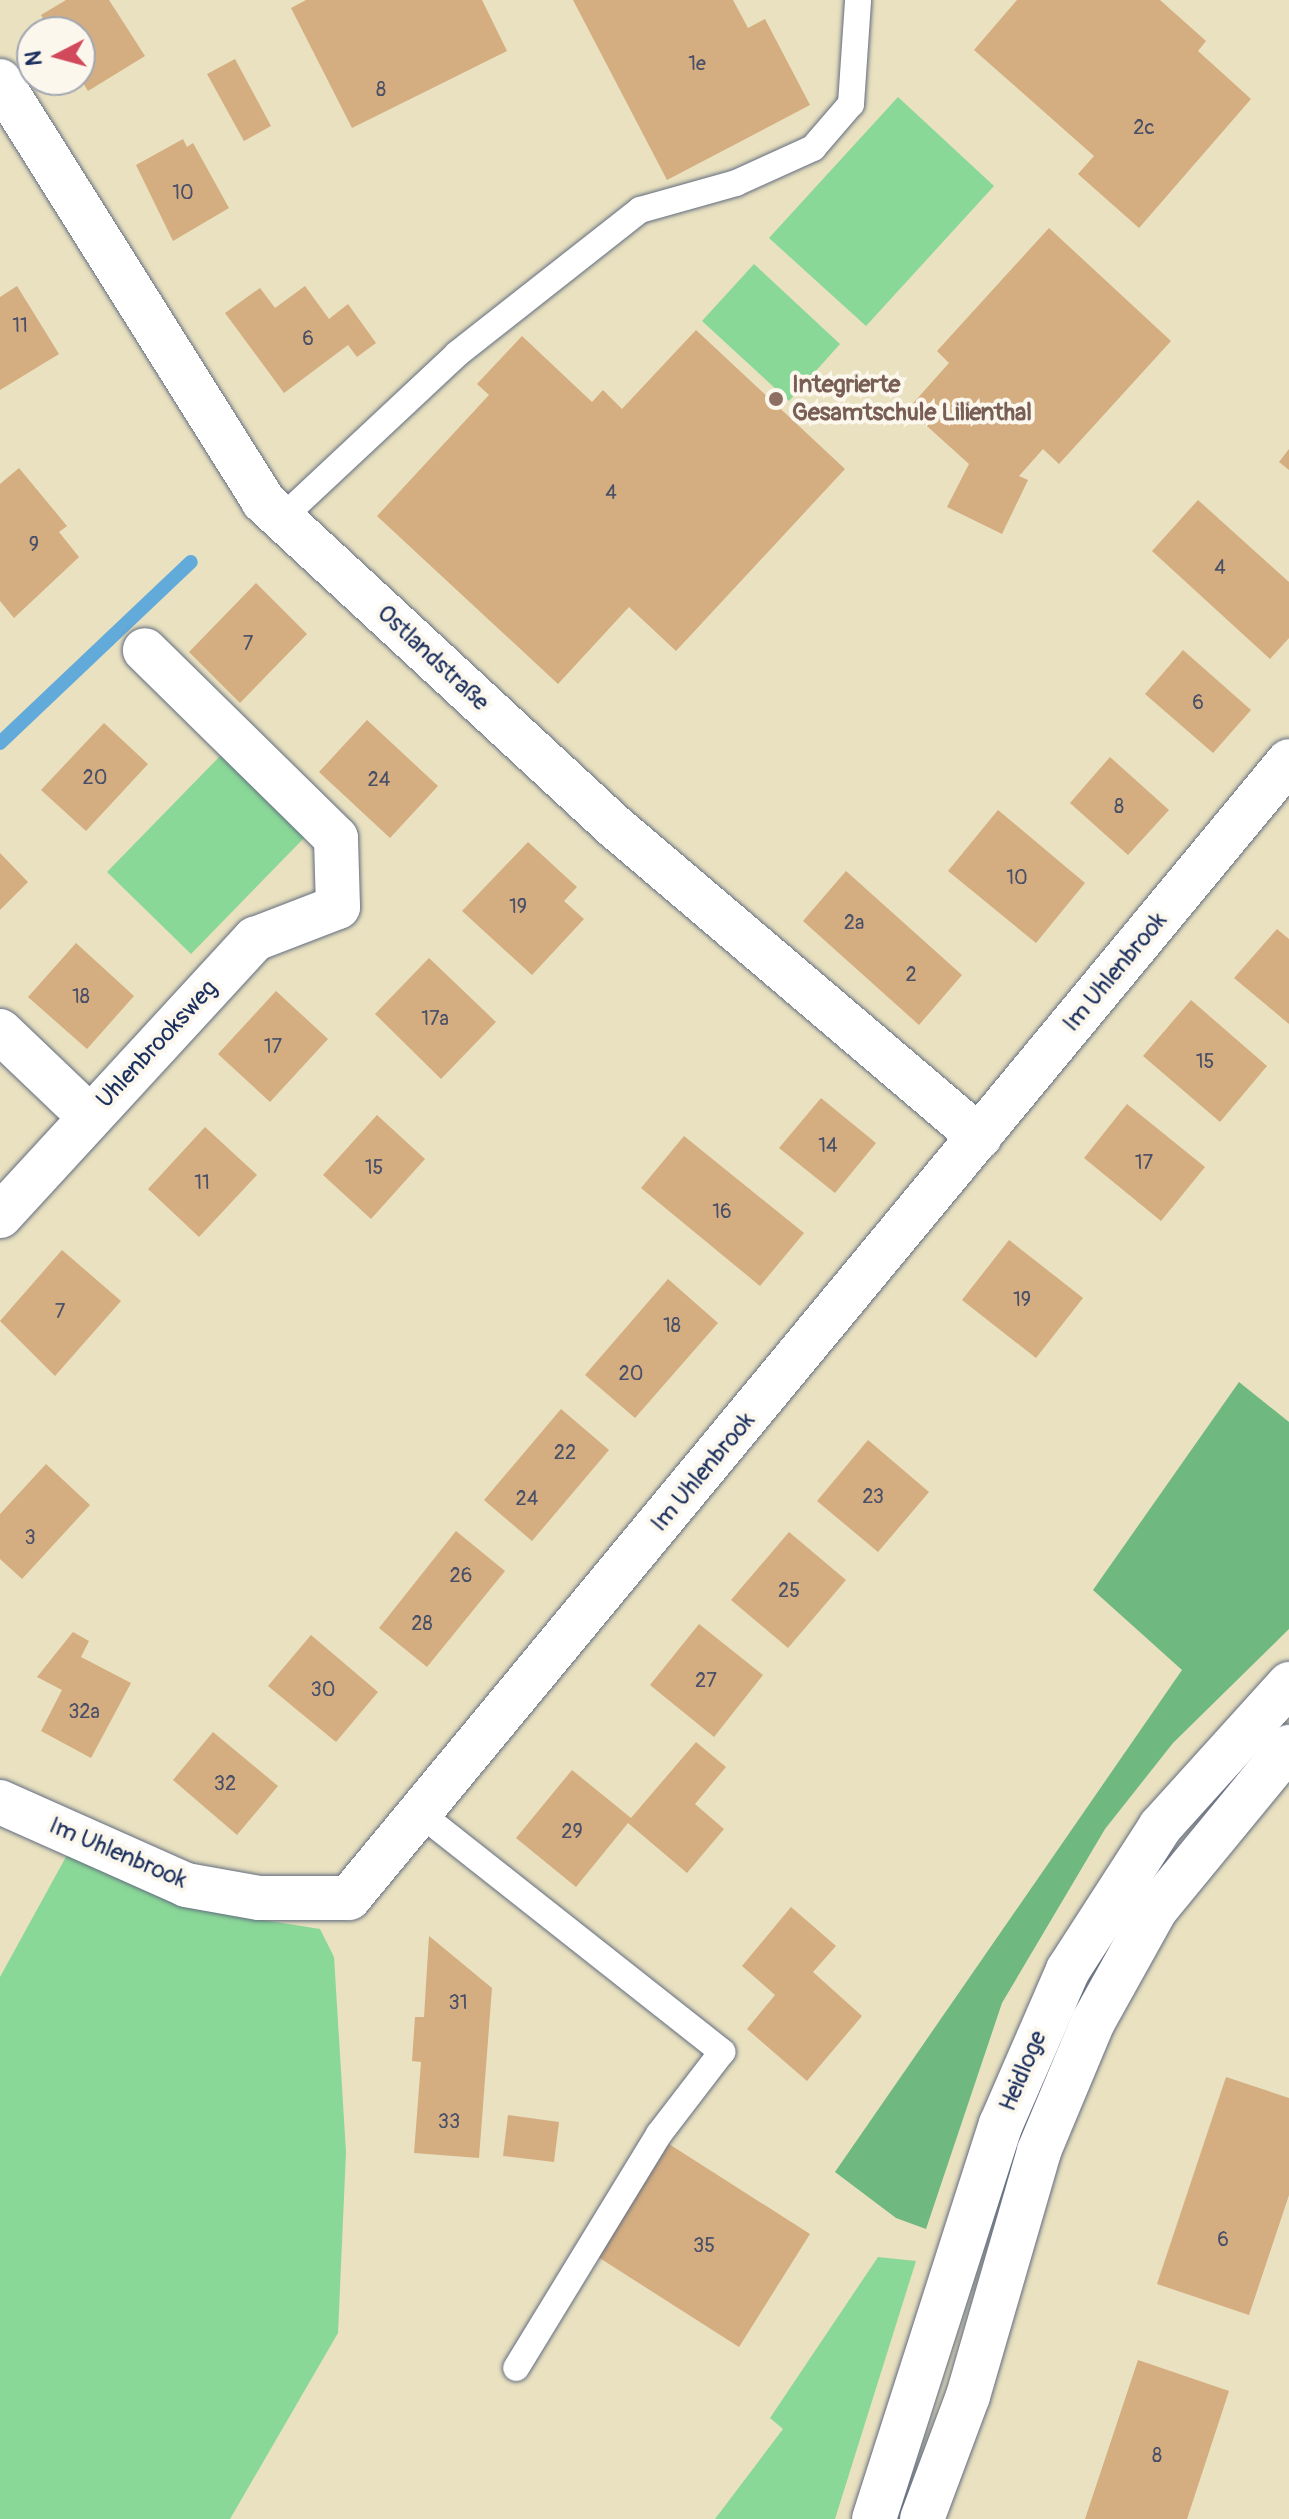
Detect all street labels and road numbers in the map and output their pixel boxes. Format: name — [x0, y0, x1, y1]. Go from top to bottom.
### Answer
street label: Ostlandstraße — [371, 599, 495, 717]
street label: Im Uhlenbrook — [1057, 907, 1173, 1037]
street label: Uhlenbrooksweg — [90, 974, 224, 1114]
street label: Im Uhlenbrook — [645, 1407, 761, 1537]
street label: Im Uhlenbrook — [45, 1811, 191, 1895]
street label: Heidloge — [993, 2026, 1053, 2116]

